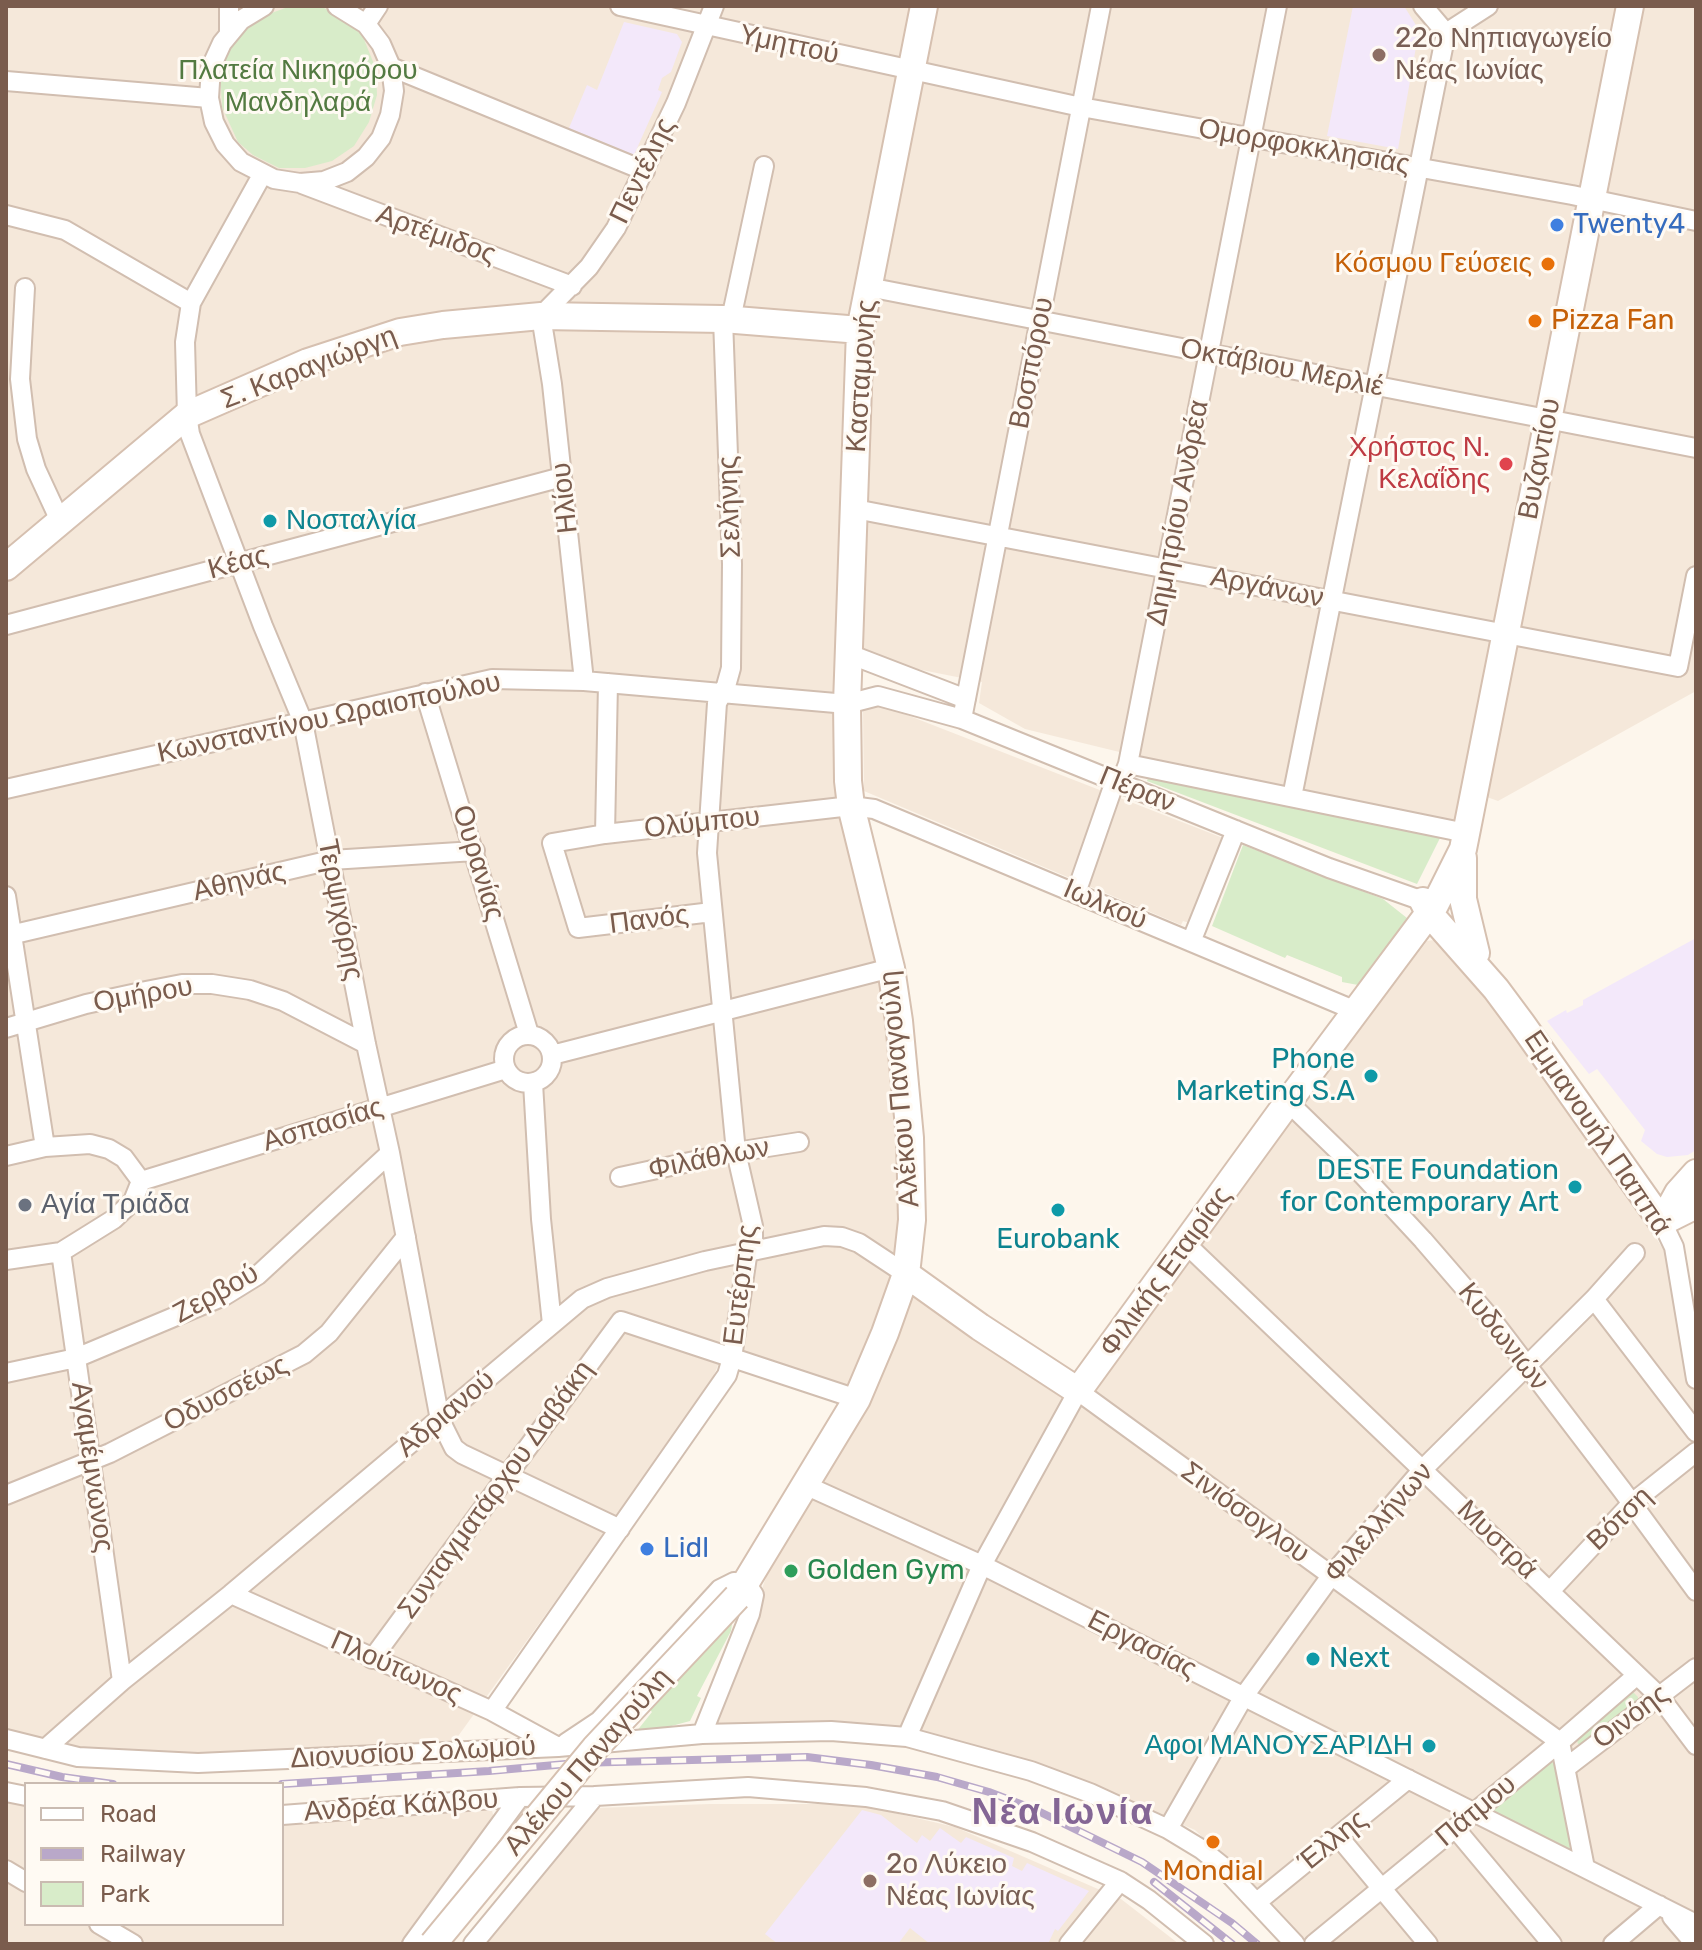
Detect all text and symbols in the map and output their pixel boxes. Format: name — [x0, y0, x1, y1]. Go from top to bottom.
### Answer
street label: Υμηττού — [736, 18, 842, 72]
place label: 22ο Νηπιαγωγείο Νέας Ιωνίας — [1395, 22, 1612, 88]
marker: 22ο Νηπιαγωγείο Νέας Ιωνίας — [1370, 46, 1388, 64]
park label: Πλατεία Νικηφόρου Μανδηλαρά — [178, 54, 418, 120]
street label: Ομορφοκκλησιάς — [1196, 112, 1412, 182]
street label: Πεντέλης — [603, 113, 683, 229]
street label: Αρτέμιδος — [372, 198, 500, 272]
place label: Twenty4 — [1573, 208, 1685, 242]
marker: Twenty4 — [1548, 216, 1566, 234]
place label: Κόσμου Γεύσεις — [1334, 247, 1532, 281]
marker: Κόσμου Γεύσεις — [1539, 255, 1557, 273]
street label: Βοσπόρου — [1003, 294, 1061, 432]
street label: Κασταμονής — [840, 298, 884, 454]
place label: Pizza Fan — [1551, 304, 1675, 338]
marker: Pizza Fan — [1526, 312, 1544, 330]
street label: Σ. Καραγιώργη — [216, 319, 402, 417]
street label: Οκτάβιου Μερλιέ — [1177, 332, 1387, 404]
street label: Βυζαντίου — [1512, 396, 1568, 522]
street label: Δημητρίου Ανδρέα — [1140, 397, 1216, 629]
place label: Χρήστος Ν. Κελαΐδης — [1349, 431, 1490, 497]
street label: Σελήνης — [711, 455, 749, 559]
marker: Χρήστος Ν. Κελαΐδης — [1497, 455, 1515, 473]
street label: Ηλίου — [545, 461, 585, 535]
place label: Νοσταλγία — [286, 504, 416, 538]
marker: Νοσταλγία — [261, 512, 279, 530]
street label: Κέας — [204, 539, 272, 587]
street label: Αργάνων — [1208, 561, 1326, 615]
street label: Κωνσταντίνου Ωραιοπούλου — [154, 665, 504, 771]
street label: Πέραν — [1094, 760, 1180, 820]
street label: Ολύμπου — [642, 800, 762, 846]
street label: Ουρανίας — [445, 801, 511, 925]
street label: Τερψιχόρης — [310, 837, 370, 983]
street label: Αθηνάς — [190, 855, 288, 909]
street label: Ιωλκού — [1058, 872, 1152, 938]
street label: Πανός — [608, 898, 690, 942]
street label: Αλέκου Παναγούλη — [873, 969, 927, 1209]
street label: Ομήρου — [91, 970, 195, 1020]
street label: Εμμανουήλ Παππά — [1516, 1024, 1678, 1242]
place label: Phone Marketing S.A — [1176, 1043, 1355, 1109]
marker: Phone Marketing S.A — [1362, 1067, 1380, 1085]
street label: Ασπασίας — [259, 1091, 387, 1159]
street label: Φιλάθλων — [646, 1131, 772, 1187]
place label: DESTE Foundation for Contemporary Art — [1280, 1154, 1559, 1220]
marker: DESTE Foundation for Contemporary Art — [1566, 1178, 1584, 1196]
street label: Φιλικής Εταιρίας — [1093, 1180, 1239, 1364]
place label: Αγία Τριάδα — [41, 1188, 190, 1222]
marker: Αγία Τριάδα — [16, 1196, 34, 1214]
marker: Eurobank — [1049, 1201, 1067, 1219]
street label: Ευτέρπης — [717, 1223, 765, 1347]
place label: Eurobank — [996, 1223, 1120, 1257]
street label: Ζερβού — [167, 1257, 265, 1331]
street label: Κυδωνιών — [1451, 1276, 1555, 1398]
street label: Οδυσσέως — [158, 1348, 294, 1440]
street label: Συνταγματάρχου Δαβάκη — [391, 1354, 601, 1626]
street label: Αδριανού — [390, 1363, 502, 1465]
street label: Αγαμέμνωνος — [63, 1379, 121, 1555]
street label: Σινιόσογλου — [1174, 1455, 1316, 1571]
street label: Φιλελλήνων — [1318, 1456, 1440, 1590]
street label: Βότση — [1581, 1480, 1659, 1558]
street label: Μυστρά — [1450, 1493, 1544, 1587]
place label: Lidl — [663, 1532, 709, 1566]
marker: Lidl — [638, 1540, 656, 1558]
place label: Golden Gym — [807, 1554, 965, 1588]
marker: Golden Gym — [782, 1562, 800, 1580]
street label: Εργασίας — [1082, 1603, 1202, 1687]
street label: Πλούτωνος — [325, 1624, 467, 1712]
place label: Next — [1329, 1642, 1390, 1676]
marker: Next — [1304, 1650, 1322, 1668]
street label: Αλέκου Παναγούλη — [497, 1661, 679, 1863]
street label: Οινόης — [1586, 1678, 1676, 1756]
place label: Αφοι ΜΑΝΟΥΣΑΡΙΔΗ — [1144, 1729, 1413, 1763]
street label: Διονυσίου Σολωμού — [289, 1730, 537, 1776]
marker: Αφοι ΜΑΝΟΥΣΑΡΙΔΗ — [1420, 1737, 1438, 1755]
street label: Πάτμου — [1429, 1768, 1523, 1854]
legend — [24, 1782, 284, 1926]
street label: Ανδρέα Κάλβου — [303, 1782, 499, 1830]
district label: Νέα Ιωνία — [972, 1792, 1154, 1836]
text: Road — [100, 1800, 157, 1828]
street label: Έλλης — [1292, 1803, 1374, 1879]
marker: Mondial — [1204, 1833, 1222, 1851]
text: Railway — [100, 1840, 186, 1868]
place label: 2ο Λύκειο Νέας Ιωνίας — [886, 1848, 1035, 1914]
place label: Mondial — [1163, 1855, 1263, 1889]
marker: 2ο Λύκειο Νέας Ιωνίας — [861, 1872, 879, 1890]
text: Park — [100, 1880, 150, 1908]

